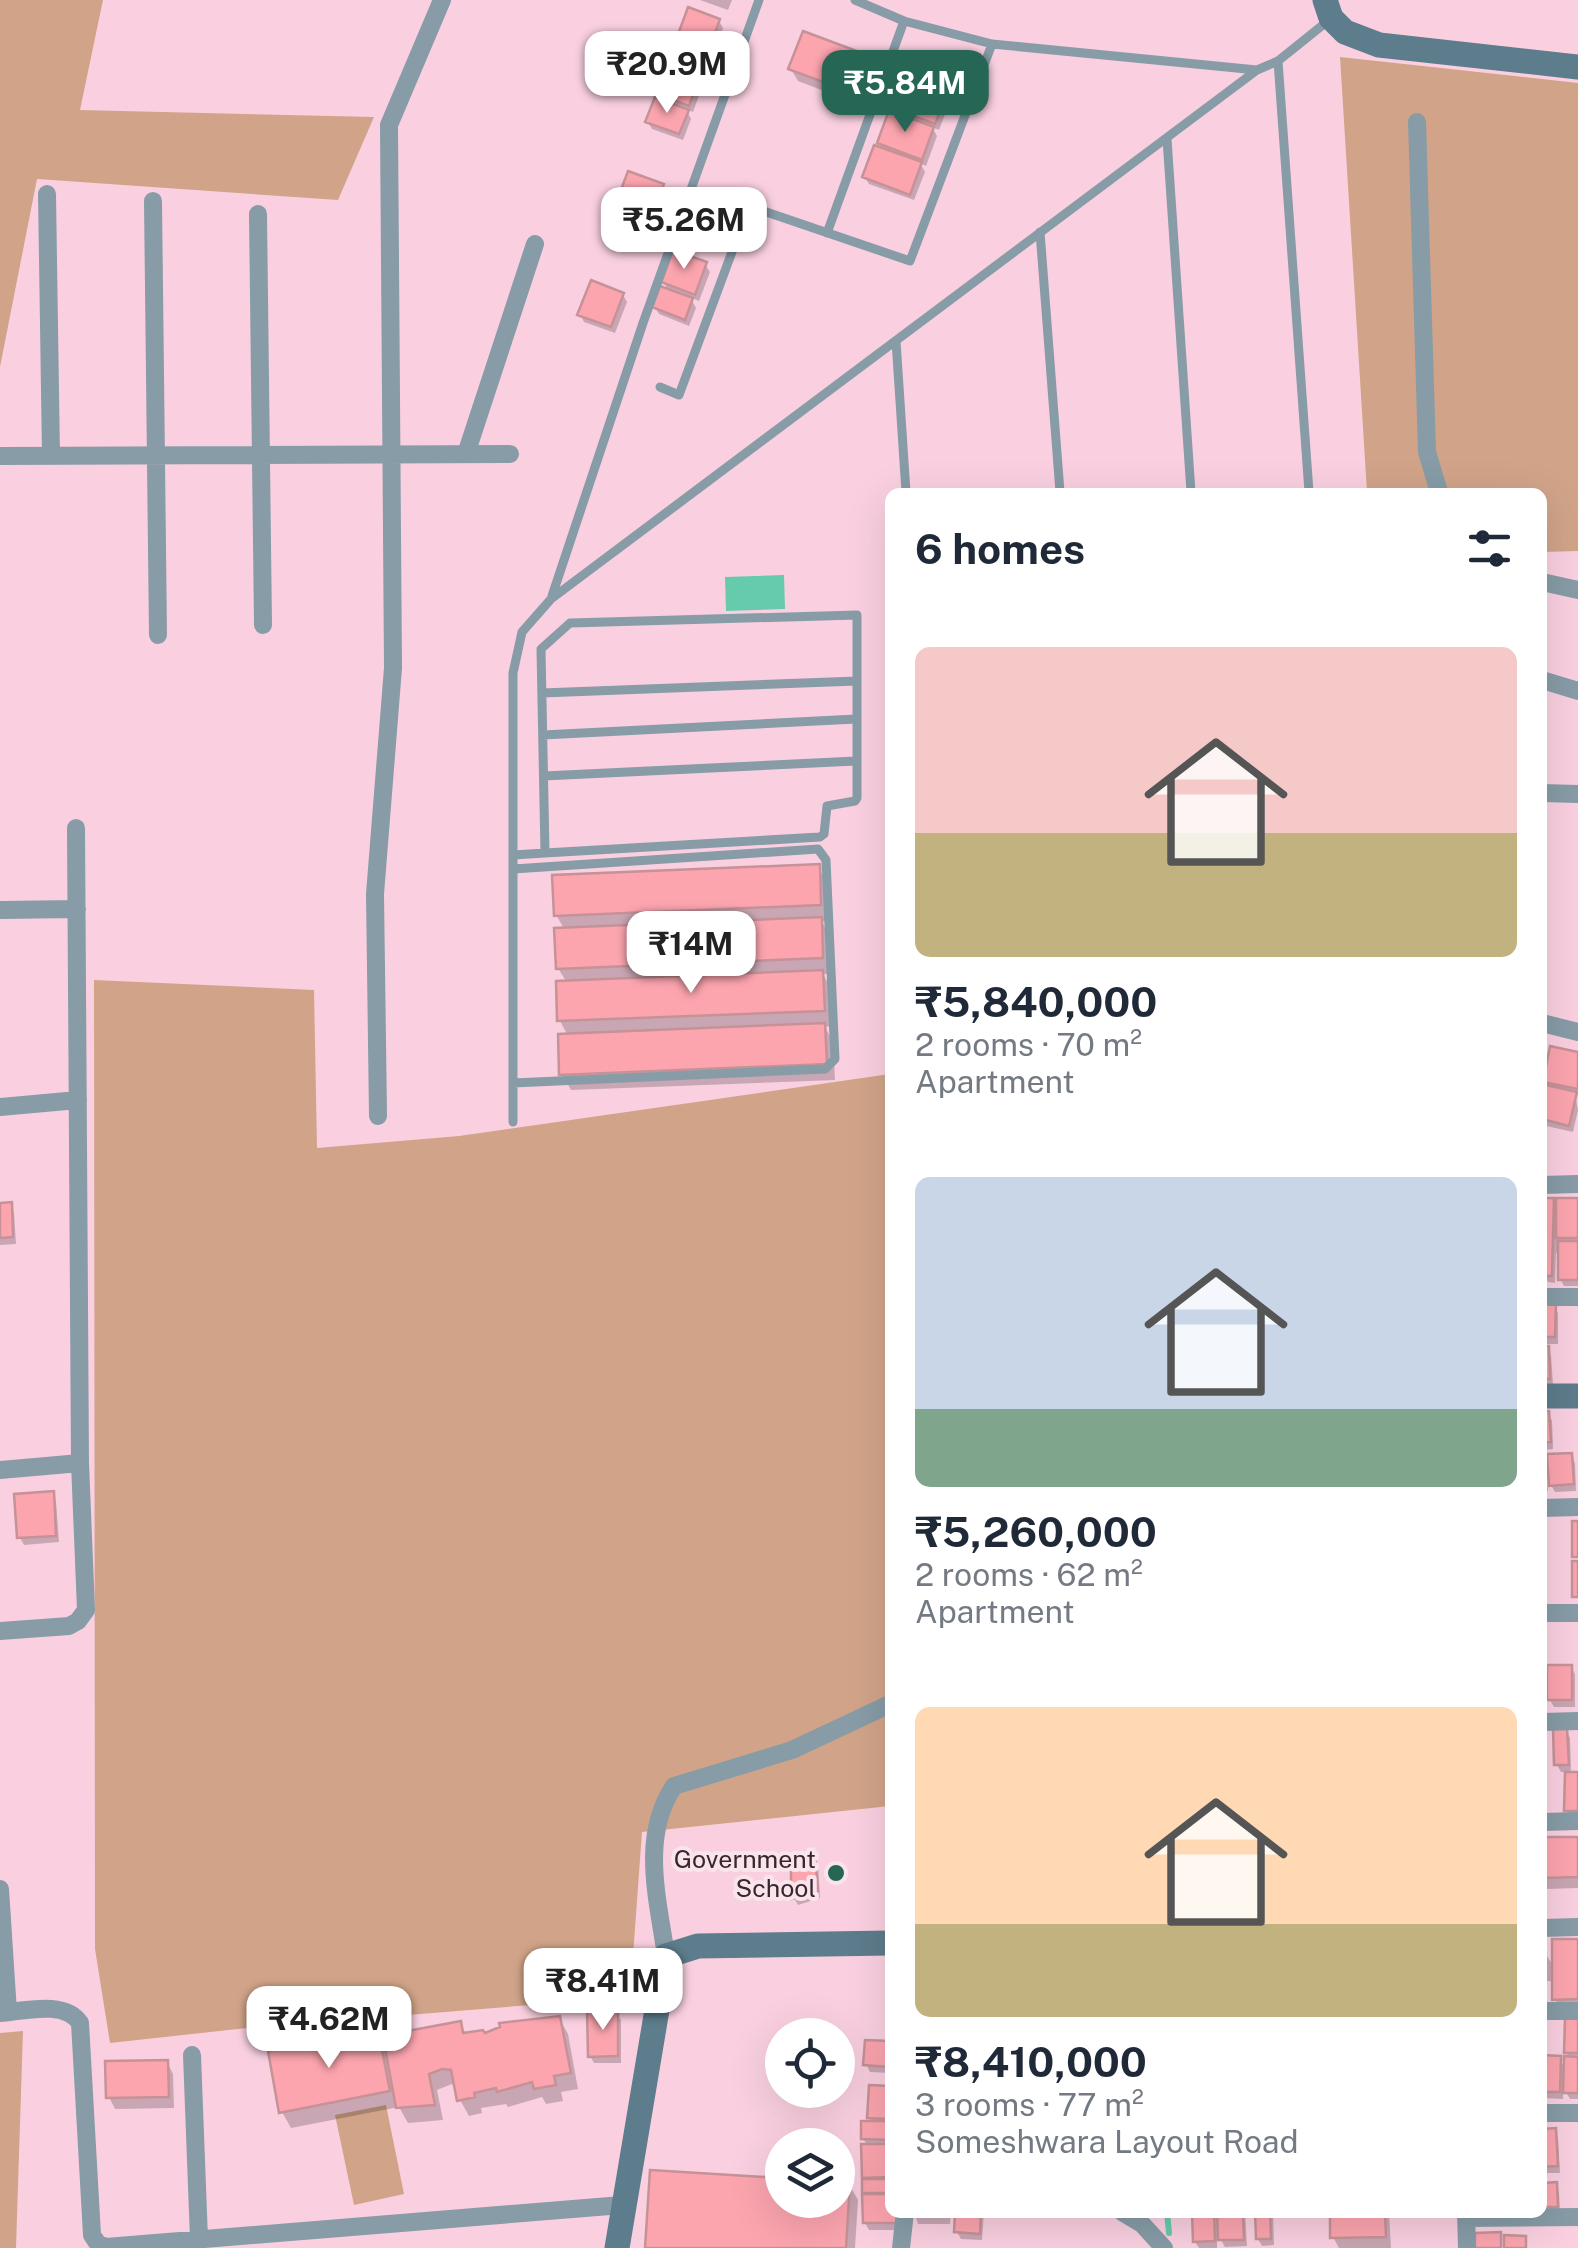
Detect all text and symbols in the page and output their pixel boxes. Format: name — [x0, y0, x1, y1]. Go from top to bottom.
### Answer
pin: ₹20.9M — [586, 31, 748, 116]
text: ₹20.9M — [607, 45, 727, 82]
pin: ₹5.84M — [824, 50, 986, 135]
text: ₹5.84M — [844, 64, 966, 101]
pin: ₹5.26M — [603, 187, 765, 272]
text: ₹5.26M — [623, 201, 745, 238]
icon: filters — [1462, 521, 1517, 576]
text: 6 homes — [915, 524, 1085, 573]
icon: home — [1126, 712, 1306, 892]
pin: ₹14M — [632, 911, 750, 996]
text: ₹14M — [649, 925, 733, 962]
text: ₹5,840,000 — [915, 977, 1157, 1026]
text: 2 rooms · 70 m² — [915, 1026, 1142, 1063]
text: Apartment — [915, 1063, 1075, 1100]
icon: home — [1126, 1242, 1306, 1422]
text: ₹5,260,000 — [915, 1507, 1157, 1556]
text: 2 rooms · 62 m² — [915, 1556, 1143, 1593]
text: Apartment — [915, 1593, 1075, 1630]
icon: home — [1126, 1772, 1306, 1952]
place label: Government School — [674, 1844, 816, 1903]
marker: Government School — [825, 1862, 847, 1884]
pin: ₹8.41M — [522, 1948, 684, 2033]
text: ₹8.41M — [546, 1962, 660, 1999]
pin: ₹4.62M — [248, 1986, 410, 2071]
text: ₹4.62M — [268, 2000, 390, 2037]
map controls — [765, 2018, 855, 2218]
button: locate — [765, 2018, 855, 2108]
text: ₹8,410,000 — [915, 2037, 1147, 2086]
text: 3 rooms · 77 m² — [915, 2086, 1144, 2123]
text: Someshwara Layout Road — [915, 2123, 1299, 2160]
button: layers — [765, 2128, 855, 2218]

